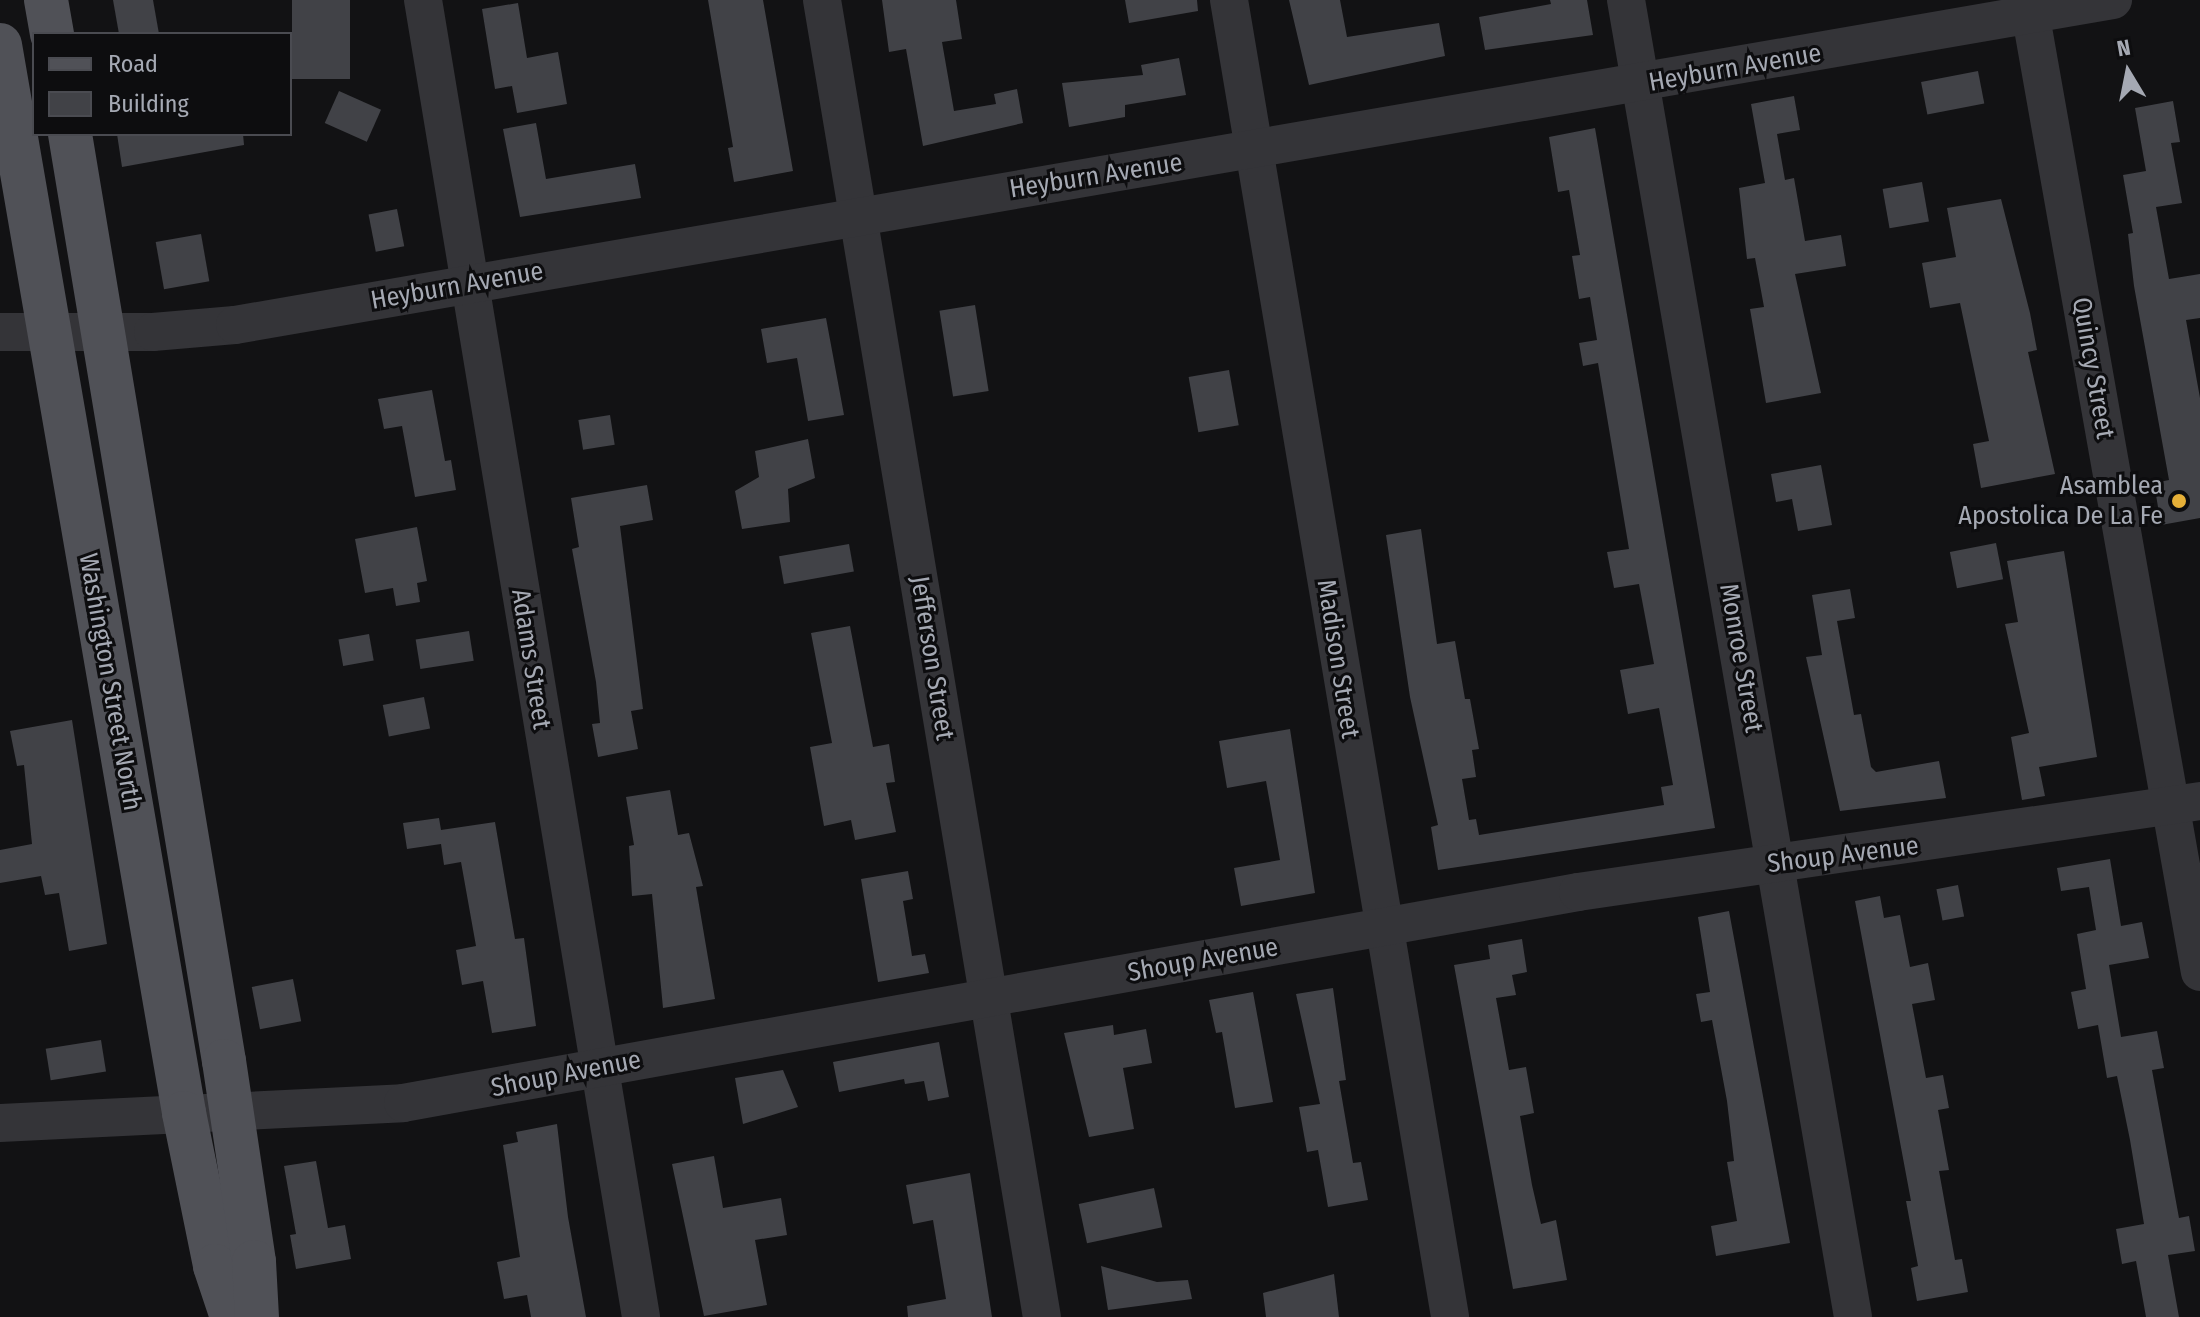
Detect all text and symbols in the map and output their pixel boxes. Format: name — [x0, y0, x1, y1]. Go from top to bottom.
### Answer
legend — [32, 32, 292, 136]
north arrow — [2088, 32, 2168, 112]
text: N — [2115, 33, 2133, 62]
street label: Heyburn Avenue — [1646, 37, 1824, 99]
text: Road — [108, 50, 158, 78]
text: Building — [108, 90, 189, 118]
street label: Heyburn Avenue — [1007, 147, 1185, 205]
street label: Heyburn Avenue — [368, 255, 546, 317]
street label: Quincy Street — [2065, 295, 2121, 441]
place label: Asamblea Apostolica De La Fe — [1958, 470, 2163, 532]
marker: Asamblea Apostolica De La Fe — [2170, 492, 2188, 510]
street label: Washington Street North — [72, 551, 148, 813]
street label: Jefferson Street — [904, 574, 960, 742]
street label: Madison Street — [1310, 577, 1366, 741]
street label: Monroe Street — [1713, 581, 1769, 735]
street label: Adams Street — [505, 587, 557, 731]
street label: Shoup Avenue — [1766, 830, 1920, 880]
street label: Shoup Avenue — [1125, 931, 1281, 989]
street label: Shoup Avenue — [488, 1044, 644, 1104]

